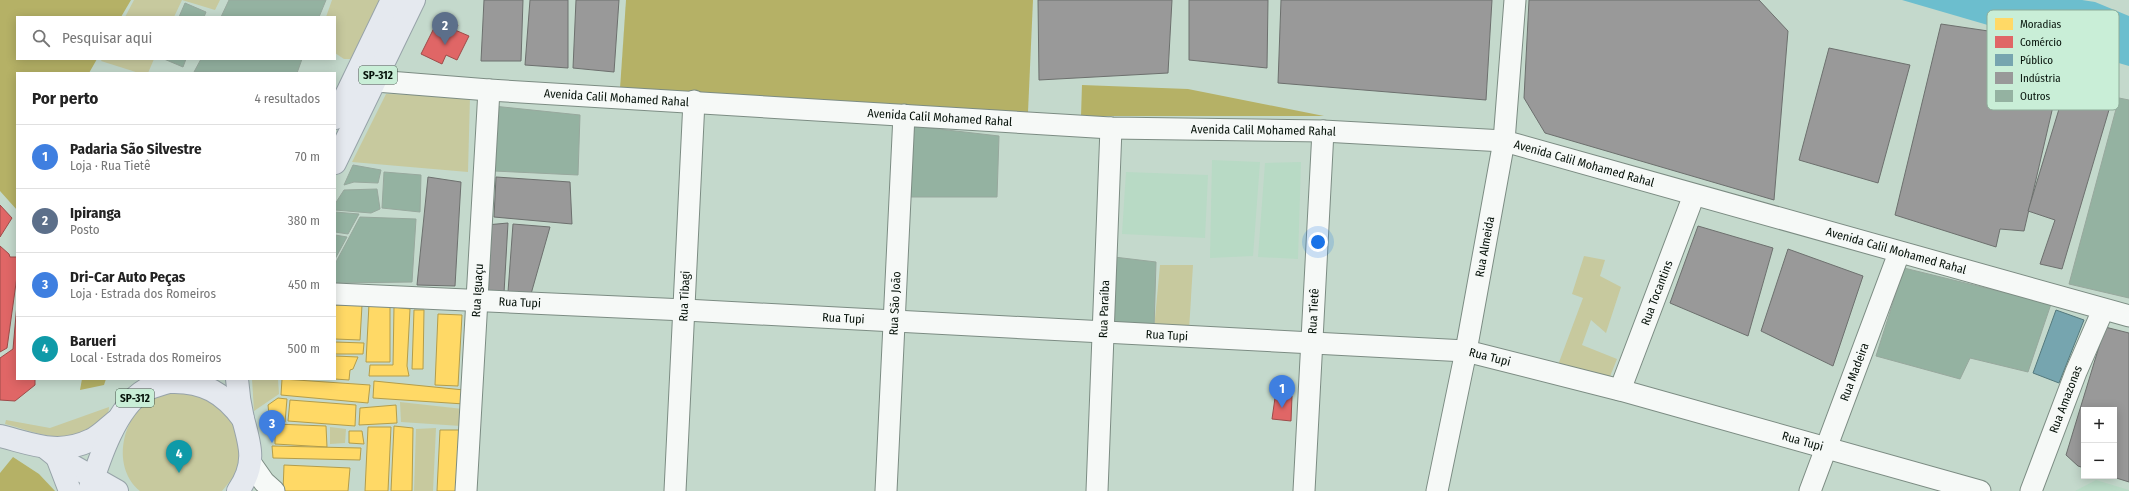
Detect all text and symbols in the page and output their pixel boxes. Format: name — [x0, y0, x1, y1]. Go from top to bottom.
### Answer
legend — [1987, 10, 2119, 110]
pin: 2 — [432, 12, 458, 45]
search box — [16, 16, 336, 60]
text: Moradias — [2020, 18, 2061, 31]
icon: search — [30, 27, 52, 49]
text: Pesquisar aqui — [62, 29, 152, 47]
text: Comércio — [2020, 36, 2062, 49]
text: Público — [2020, 54, 2053, 67]
road number: SP-312 — [359, 66, 397, 84]
text: Indústria — [2020, 72, 2061, 85]
street label: Avenida Calil Mohamed Rahal — [544, 86, 689, 109]
text: Por perto — [32, 88, 98, 109]
text: Outros — [2020, 90, 2051, 103]
text: 4 resultados — [254, 91, 320, 106]
street label: Avenida Calil Mohamed Rahal — [867, 106, 1013, 129]
street label: Avenida Calil Mohamed Rahal — [1191, 122, 1336, 139]
street label: Avenida Calil Mohamed Rahal — [1512, 137, 1656, 190]
text: Padaria São Silvestre — [70, 140, 202, 158]
text: 1 — [42, 149, 48, 164]
text: 70 m — [295, 149, 320, 164]
text: Loja · Rua Tietê — [70, 158, 150, 173]
text: Ipiranga — [70, 204, 121, 222]
text: 2 — [42, 213, 48, 228]
text: 380 m — [288, 213, 320, 228]
street label: Rua Almeida — [1473, 215, 1497, 278]
text: Posto — [70, 222, 100, 237]
street label: Avenida Calil Mohamed Rahal — [1824, 224, 1968, 277]
your location — [1308, 232, 1328, 252]
street label: Rua Tocantins — [1638, 258, 1676, 327]
street label: Rua Iguaçu — [469, 263, 486, 318]
text: Dri-Car Auto Peças — [70, 268, 185, 286]
street label: Rua Tibagi — [676, 270, 693, 322]
street label: Rua São João — [886, 271, 904, 336]
text: 3 — [42, 277, 48, 292]
text: 450 m — [288, 277, 320, 292]
street label: Rua Paraíba — [1096, 280, 1112, 338]
text: Loja · Estrada dos Romeiros — [70, 286, 216, 301]
street label: Rua Tietê — [1305, 288, 1322, 334]
street label: Rua Tupi — [498, 294, 541, 310]
street label: Rua Tupi — [822, 310, 865, 326]
street label: Rua Tupi — [1145, 327, 1188, 343]
text: Barueri — [70, 332, 116, 350]
text: 4 — [42, 341, 48, 356]
text: 500 m — [287, 341, 320, 356]
street label: Rua Madeira — [1837, 341, 1872, 403]
street label: Rua Tupi — [1468, 345, 1512, 369]
text: Local · Estrada dos Romeiros — [70, 350, 221, 365]
street label: Rua Amazonas — [2047, 363, 2085, 435]
pin: 1 — [1269, 375, 1295, 408]
road number: SP-312 — [116, 389, 154, 407]
map controls — [2081, 407, 2117, 479]
button: + — [2081, 407, 2117, 443]
pin: 3 — [259, 410, 285, 443]
street label: Rua Tupi — [1780, 429, 1825, 454]
pin: 4 — [166, 440, 192, 473]
button: − — [2081, 443, 2117, 479]

